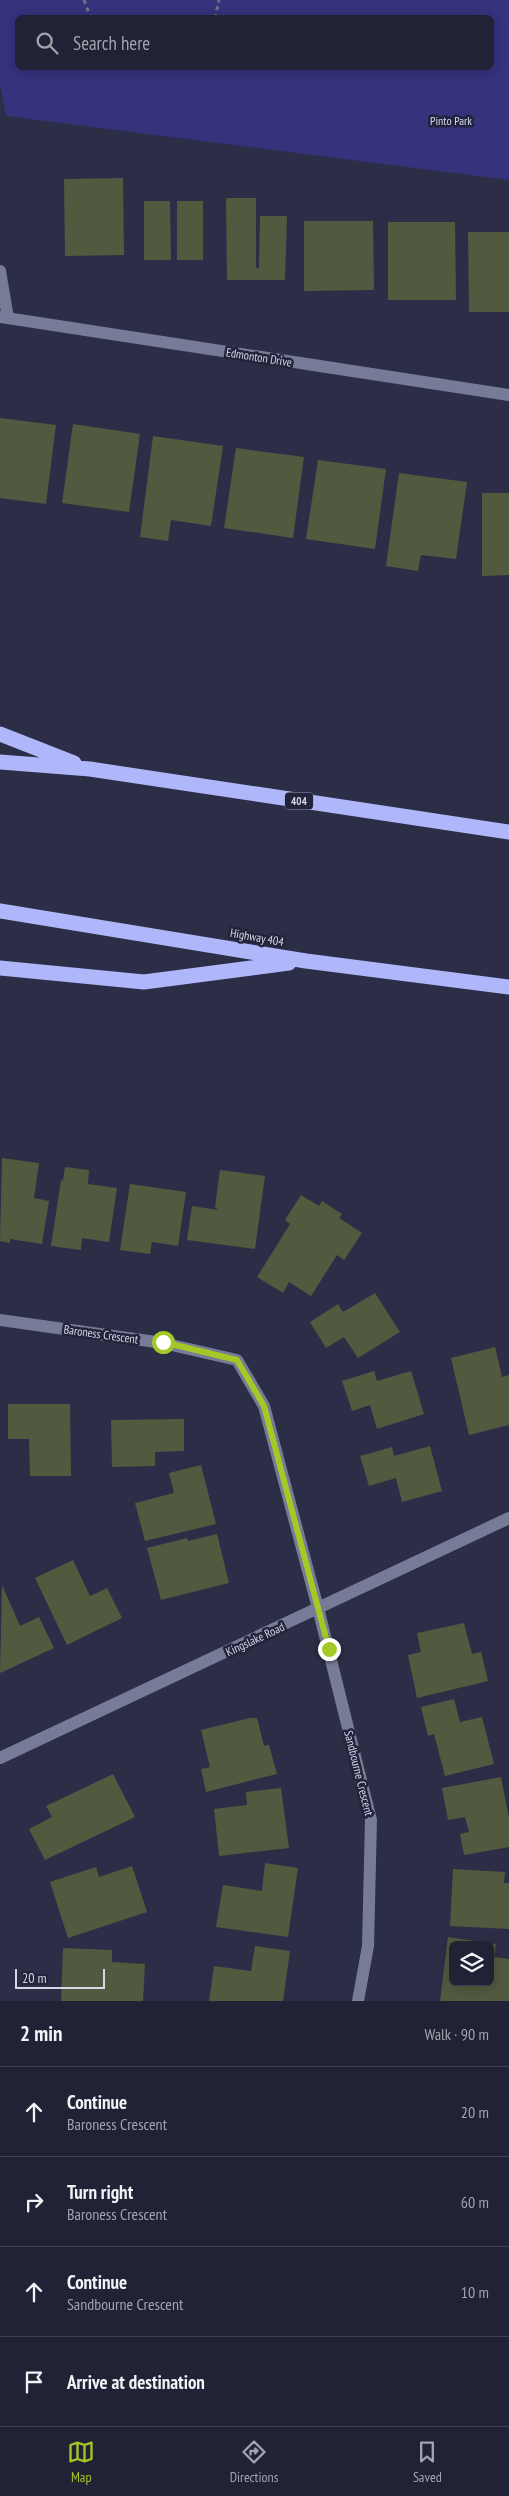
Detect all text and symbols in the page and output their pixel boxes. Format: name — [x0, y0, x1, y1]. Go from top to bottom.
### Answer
search box — [15, 15, 494, 70]
icon: search — [33, 29, 61, 57]
text: Search here — [73, 31, 150, 55]
park label: Pinto Park — [430, 113, 472, 128]
street label: Edmonton Drive — [225, 344, 293, 370]
road number: 404 — [285, 792, 313, 809]
street label: Highway 404 — [229, 925, 286, 949]
street label: Baroness Crescent — [63, 1321, 140, 1347]
route start — [152, 1331, 175, 1354]
street label: Kingslake Road — [223, 1619, 287, 1659]
route end — [318, 1638, 341, 1661]
street label: Sandbourne Crescent — [341, 1729, 377, 1818]
map controls — [449, 1941, 494, 1986]
button: layers — [449, 1941, 494, 1986]
scale bar — [15, 1966, 105, 1989]
text: 20 m — [22, 1969, 47, 1987]
text: 2 min — [20, 2020, 62, 2047]
text: Walk · 90 m — [424, 2024, 489, 2044]
text: Continue — [67, 2090, 127, 2114]
icon: ahead — [20, 2098, 48, 2126]
text: 20 m — [461, 2102, 489, 2122]
text: Baroness Crescent — [67, 2114, 167, 2134]
text: Turn right — [67, 2180, 133, 2204]
icon: right — [20, 2188, 48, 2216]
text: 60 m — [461, 2192, 489, 2212]
text: Baroness Crescent — [67, 2204, 167, 2224]
text: Continue — [67, 2270, 127, 2294]
icon: ahead — [20, 2278, 48, 2306]
text: 10 m — [461, 2282, 489, 2302]
text: Sandbourne Crescent — [67, 2294, 183, 2314]
icon: arrive — [20, 2368, 48, 2396]
text: Arrive at destination — [67, 2370, 205, 2394]
tab: Map — [67, 2438, 95, 2486]
tab: Directions — [230, 2438, 278, 2486]
tab: Saved — [413, 2438, 442, 2486]

